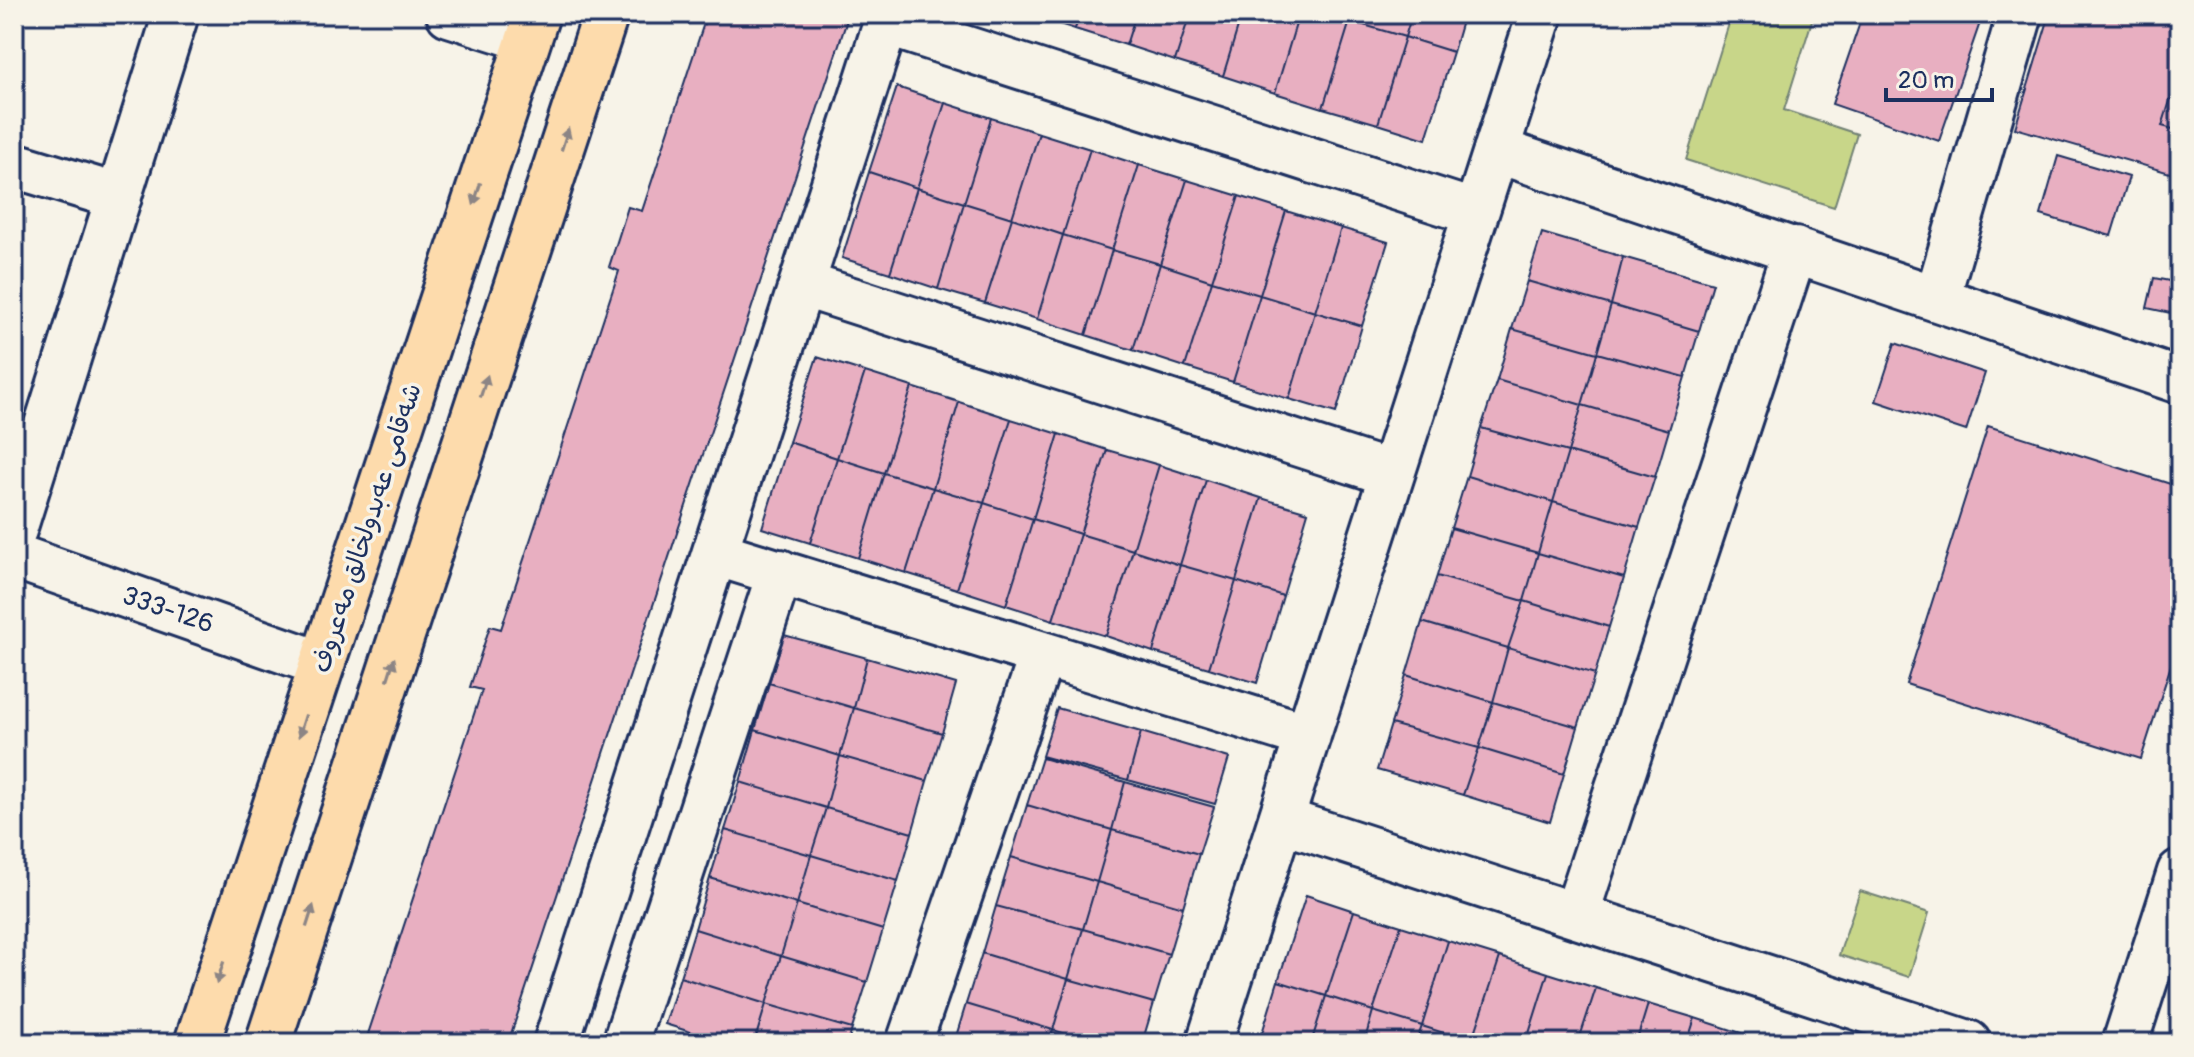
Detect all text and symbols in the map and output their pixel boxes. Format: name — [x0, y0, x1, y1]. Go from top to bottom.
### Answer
scale bar — [1886, 52, 1992, 102]
text: 20 m — [1898, 66, 1954, 95]
one-way arrow — [560, 126, 572, 150]
one-way arrow — [470, 183, 483, 207]
one-way arrow — [479, 373, 491, 397]
street label: شەقامی عەبدولخالق مەعروف — [305, 379, 429, 677]
street label: 333-126 — [118, 579, 218, 641]
one-way arrow — [386, 656, 398, 680]
one-way arrow — [295, 714, 307, 738]
one-way arrow — [305, 903, 317, 927]
one-way arrow — [214, 961, 226, 985]

